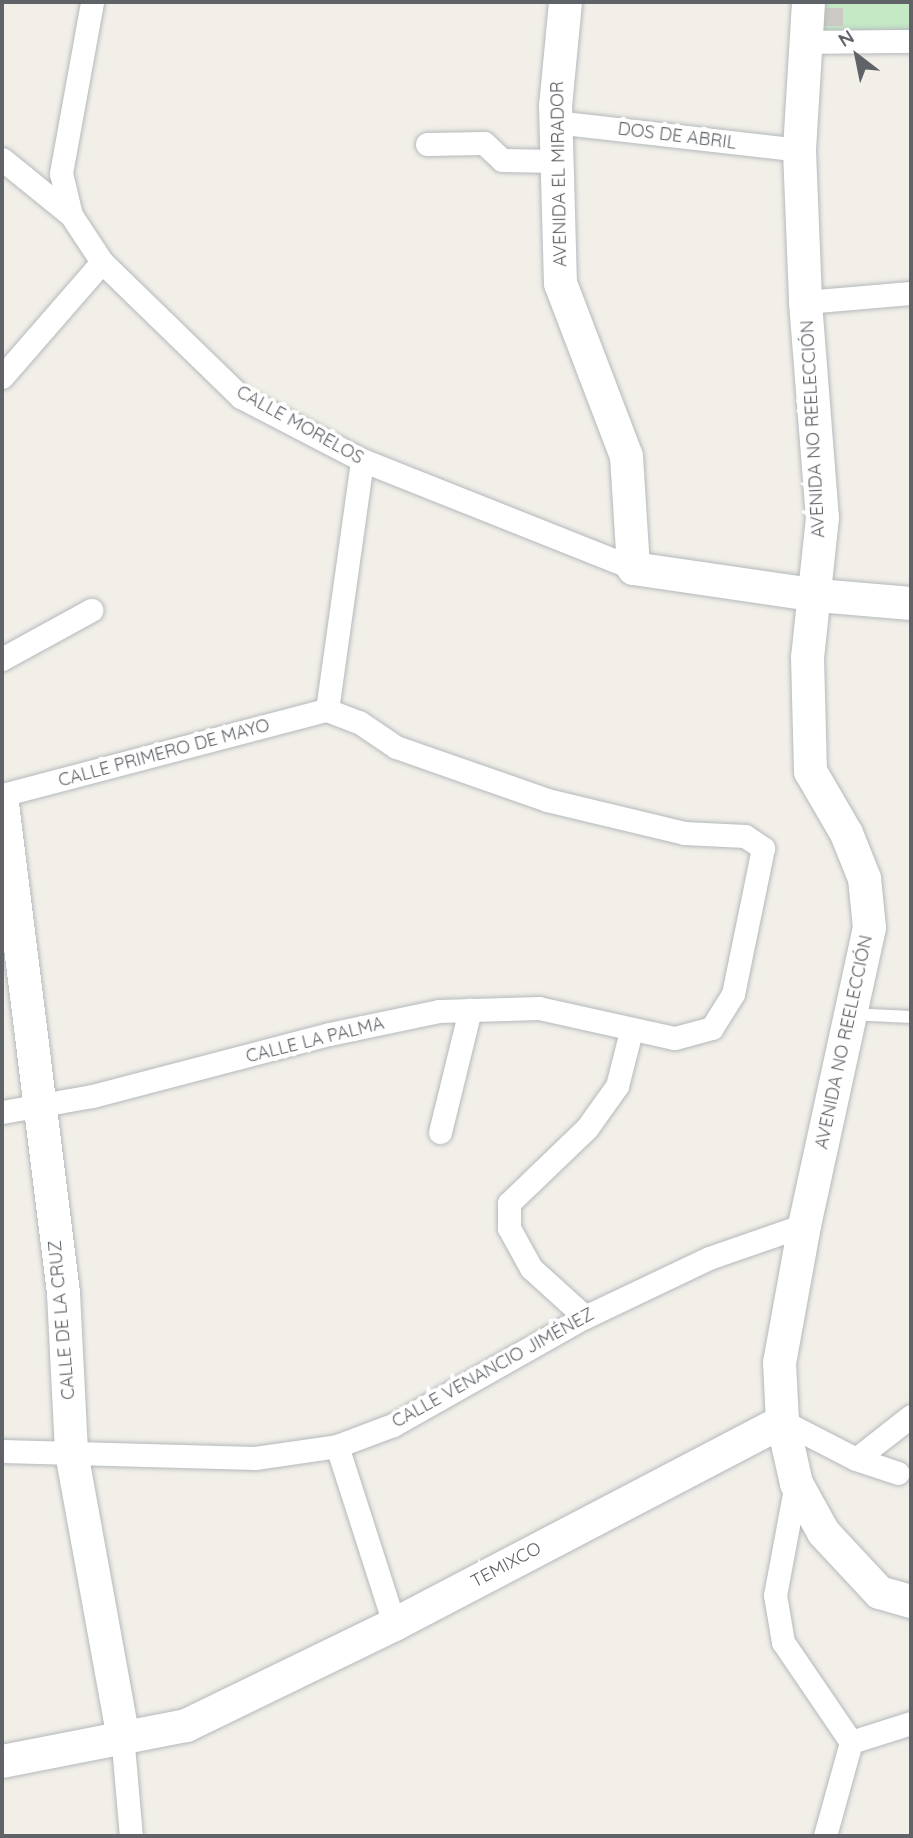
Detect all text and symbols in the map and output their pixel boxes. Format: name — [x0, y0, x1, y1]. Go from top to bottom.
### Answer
north arrow — [822, 21, 892, 91]
text: N — [834, 24, 858, 52]
street label: AVENIDA EL MIRADOR — [547, 81, 571, 267]
street label: DOS DE ABRIL — [616, 118, 738, 154]
street label: AVENIDA NO REELECCIÓN — [797, 319, 829, 539]
street label: CALLE MORELOS — [233, 381, 367, 469]
street label: CALLE PRIMERO DE MAYO — [56, 714, 272, 792]
street label: AVENIDA NO REELECCIÓN — [811, 933, 877, 1151]
street label: CALLE LA PALMA — [244, 1012, 386, 1068]
street label: CALLE DE LA CRUZ — [44, 1239, 80, 1401]
street label: CALLE VENANCIO JIMÉNEZ — [388, 1303, 598, 1433]
street label: TEMIXCO — [467, 1538, 545, 1592]

